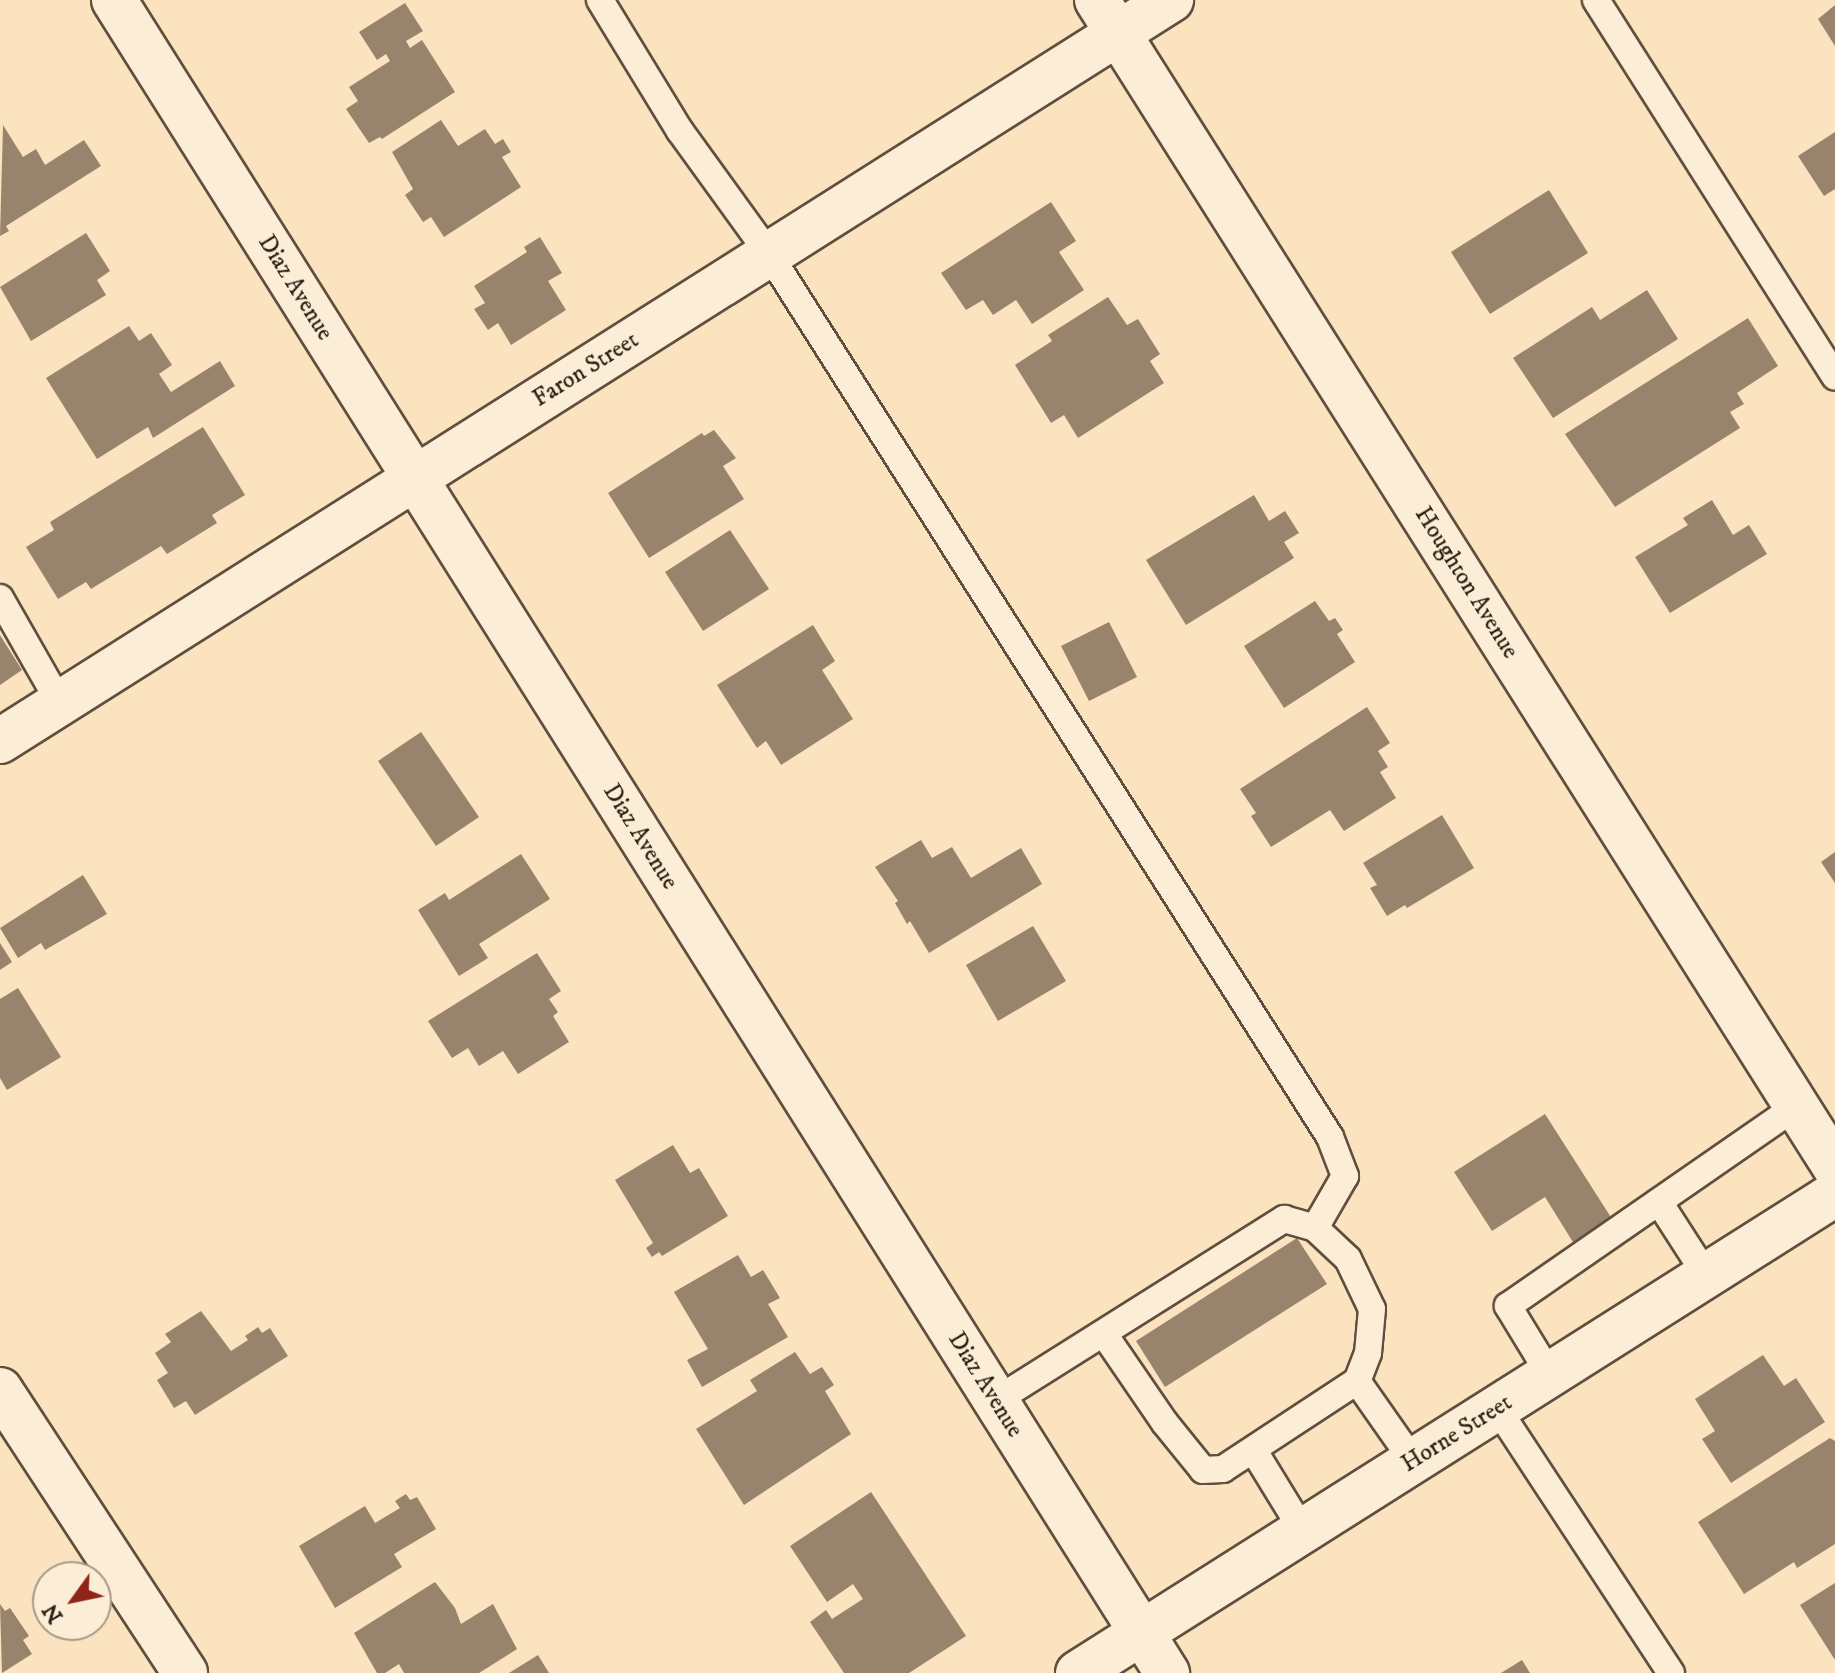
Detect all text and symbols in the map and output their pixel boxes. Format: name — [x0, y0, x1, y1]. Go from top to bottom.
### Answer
street label: Diaz Avenue — [251, 230, 339, 346]
street label: Faron Street — [528, 326, 644, 414]
street label: Houghton Avenue — [1408, 502, 1524, 664]
street label: Diaz Avenue — [596, 779, 684, 895]
street label: Diaz Avenue — [941, 1327, 1029, 1443]
street label: Horne Street — [1397, 1389, 1517, 1479]
north arrow — [32, 1561, 112, 1641]
text: N — [37, 1598, 69, 1628]

